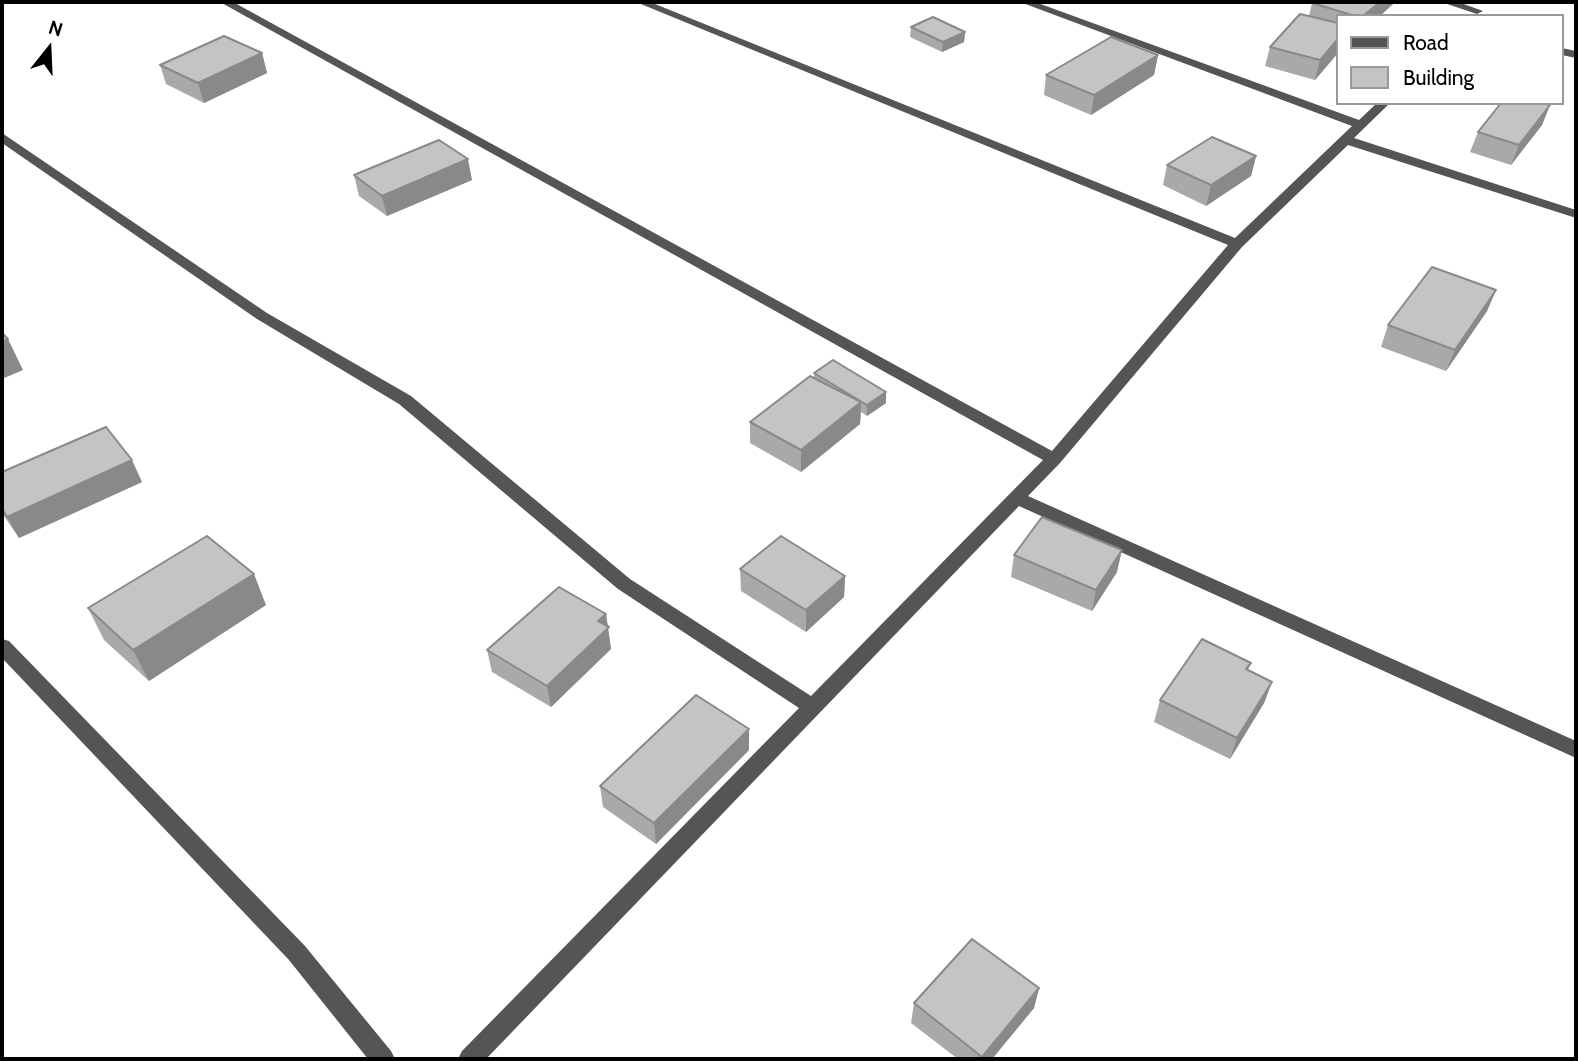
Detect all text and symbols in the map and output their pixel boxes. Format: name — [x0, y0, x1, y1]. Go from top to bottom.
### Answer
north arrow — [14, 14, 84, 84]
legend — [1336, 14, 1564, 105]
text: N — [46, 16, 66, 42]
text: Road — [1403, 30, 1449, 55]
text: Building — [1403, 65, 1474, 90]

